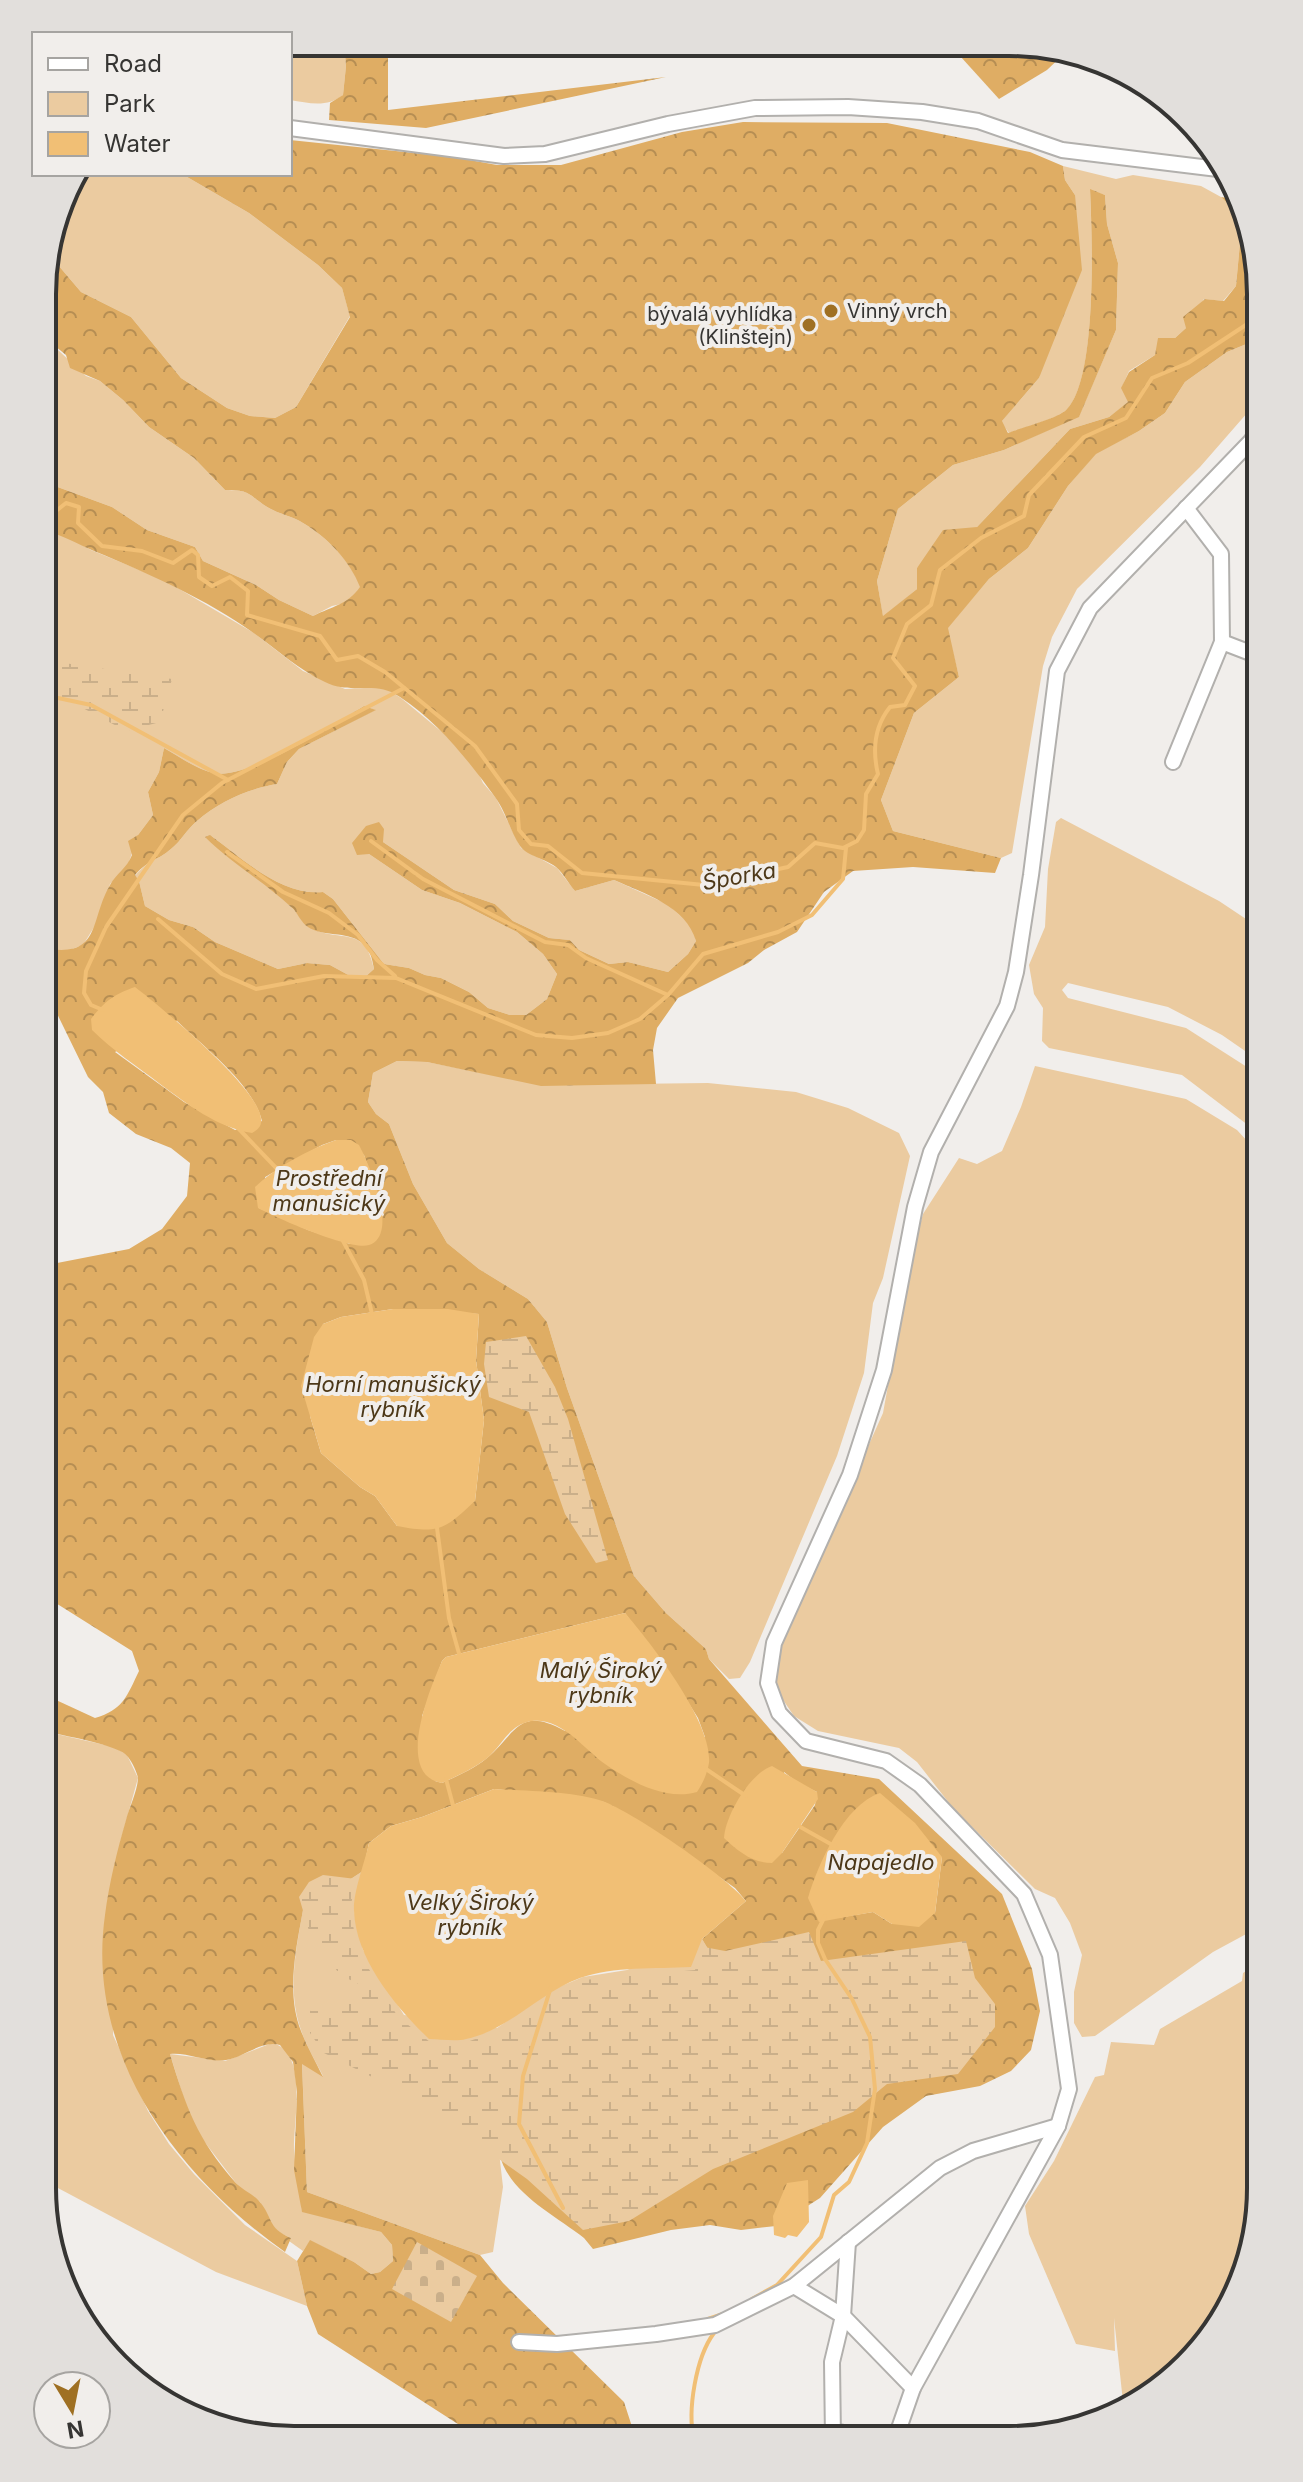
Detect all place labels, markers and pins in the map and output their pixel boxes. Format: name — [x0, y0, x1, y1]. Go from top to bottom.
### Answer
place label: Vinný vrch — [847, 299, 948, 323]
place label: bývalá vyhlídka (Klinštejn) — [647, 302, 793, 349]
marker: Vinný vrch — [822, 302, 840, 320]
marker: bývalá vyhlídka (Klinštejn) — [800, 316, 818, 334]

